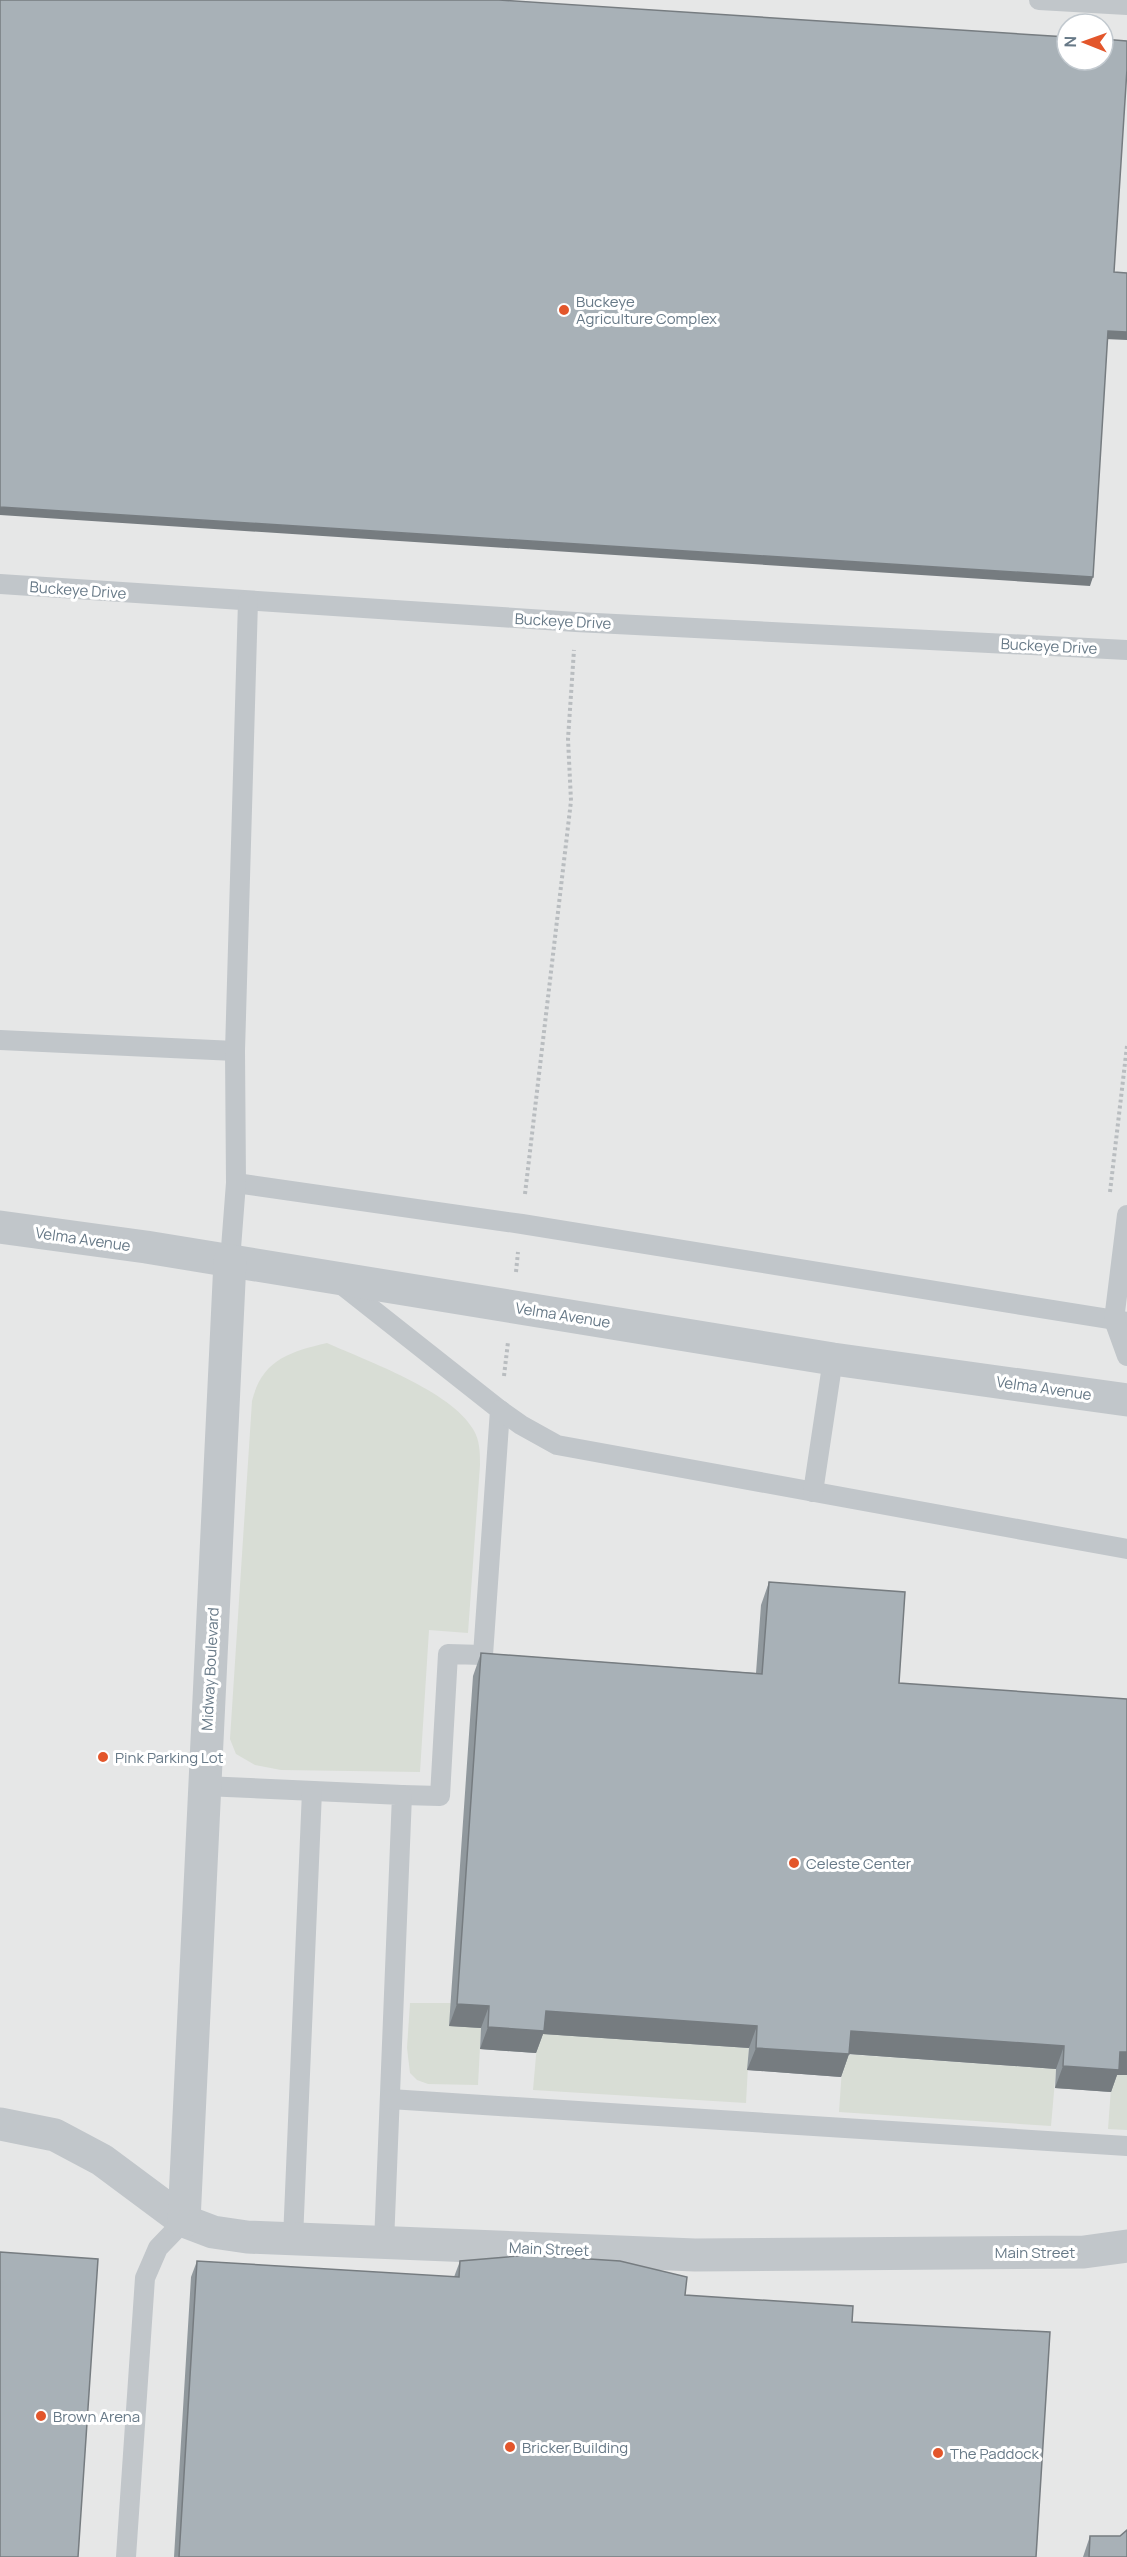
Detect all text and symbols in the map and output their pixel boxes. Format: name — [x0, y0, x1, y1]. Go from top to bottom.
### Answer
north arrow — [1055, 12, 1115, 72]
text: N — [1059, 36, 1081, 48]
place label: Buckeye Agriculture Complex — [576, 291, 717, 329]
marker: Buckeye Agriculture Complex — [557, 303, 571, 317]
street label: Buckeye Drive — [29, 576, 127, 604]
street label: Buckeye Drive — [514, 608, 612, 634]
street label: Buckeye Drive — [1000, 633, 1098, 659]
street label: Velma Avenue — [34, 1222, 132, 1256]
street label: Velma Avenue — [514, 1297, 612, 1333]
street label: Velma Avenue — [995, 1371, 1093, 1405]
street label: Midway Boulevard — [196, 1607, 224, 1731]
place label: Pink Parking Lot — [115, 1747, 224, 1768]
marker: Pink Parking Lot — [96, 1750, 110, 1764]
place label: Celeste Center — [806, 1853, 912, 1874]
marker: Celeste Center — [787, 1856, 801, 1870]
street label: Main Street — [508, 2237, 590, 2261]
street label: Main Street — [995, 2242, 1075, 2263]
place label: Brown Arena — [53, 2406, 140, 2427]
marker: Brown Arena — [34, 2409, 48, 2423]
place label: Bricker Building — [522, 2437, 628, 2458]
marker: Bricker Building — [503, 2440, 517, 2454]
place label: The Paddock — [950, 2443, 1040, 2464]
marker: The Paddock — [931, 2446, 945, 2460]

